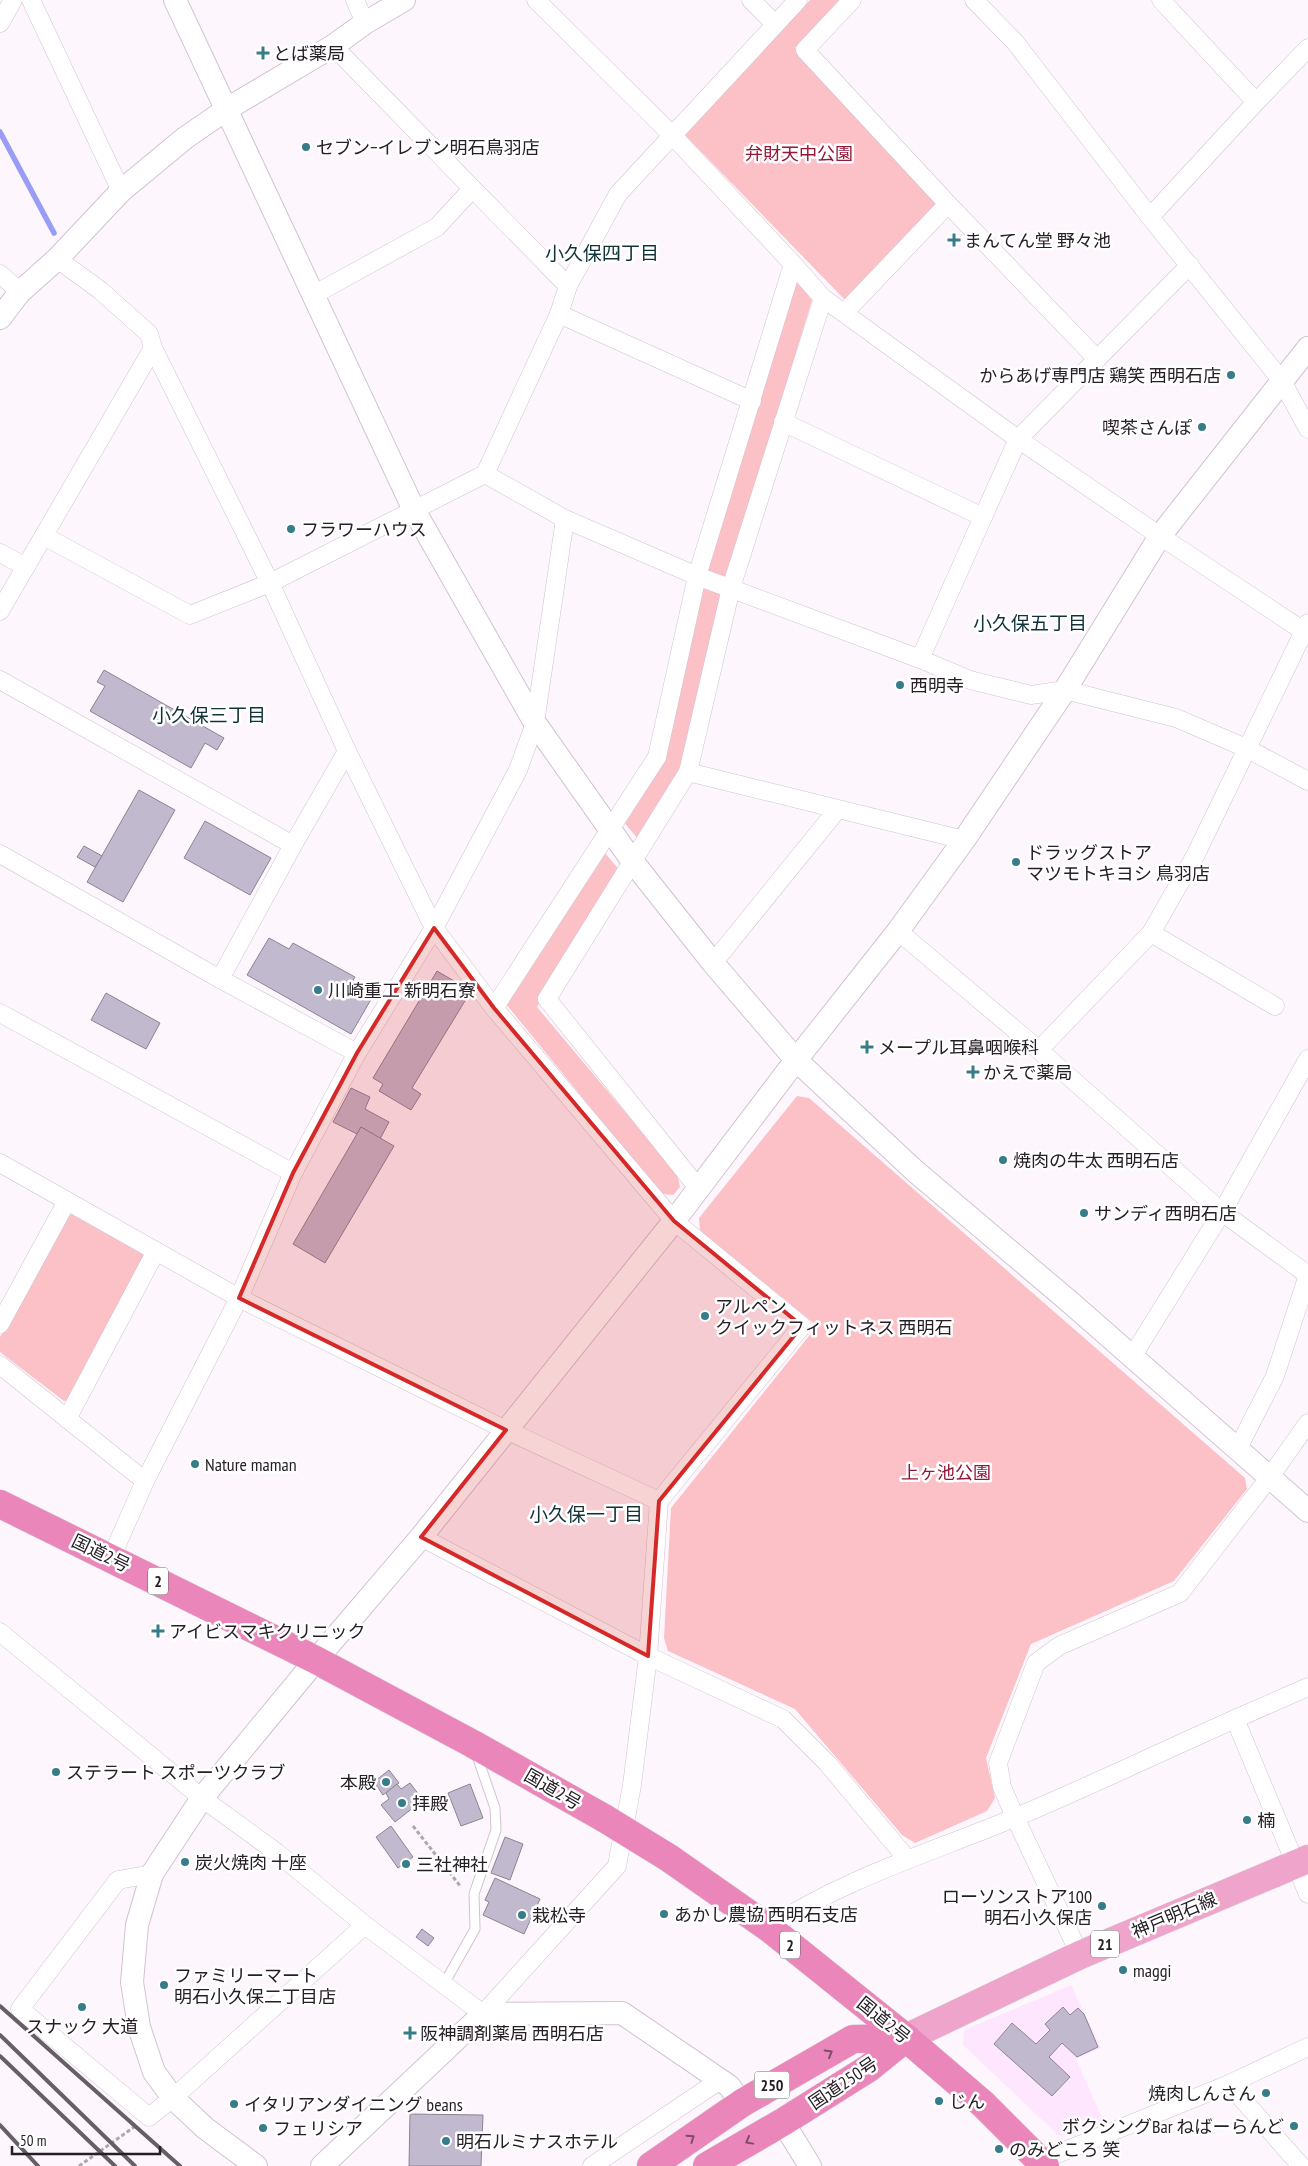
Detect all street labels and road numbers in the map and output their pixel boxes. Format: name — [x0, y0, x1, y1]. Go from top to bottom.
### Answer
street label: 国道2号 — [68, 1529, 134, 1577]
road number: 2 — [148, 1568, 168, 1594]
street label: 国道2号 — [520, 1764, 586, 1814]
street label: 神戸明石線 — [1128, 1887, 1220, 1943]
road number: 21 — [1091, 1930, 1119, 1958]
road number: 2 — [780, 1932, 800, 1958]
street label: 国道2号 — [853, 1992, 915, 2048]
street label: 国道250号 — [804, 2052, 882, 2114]
road number: 250 — [754, 2072, 790, 2098]

